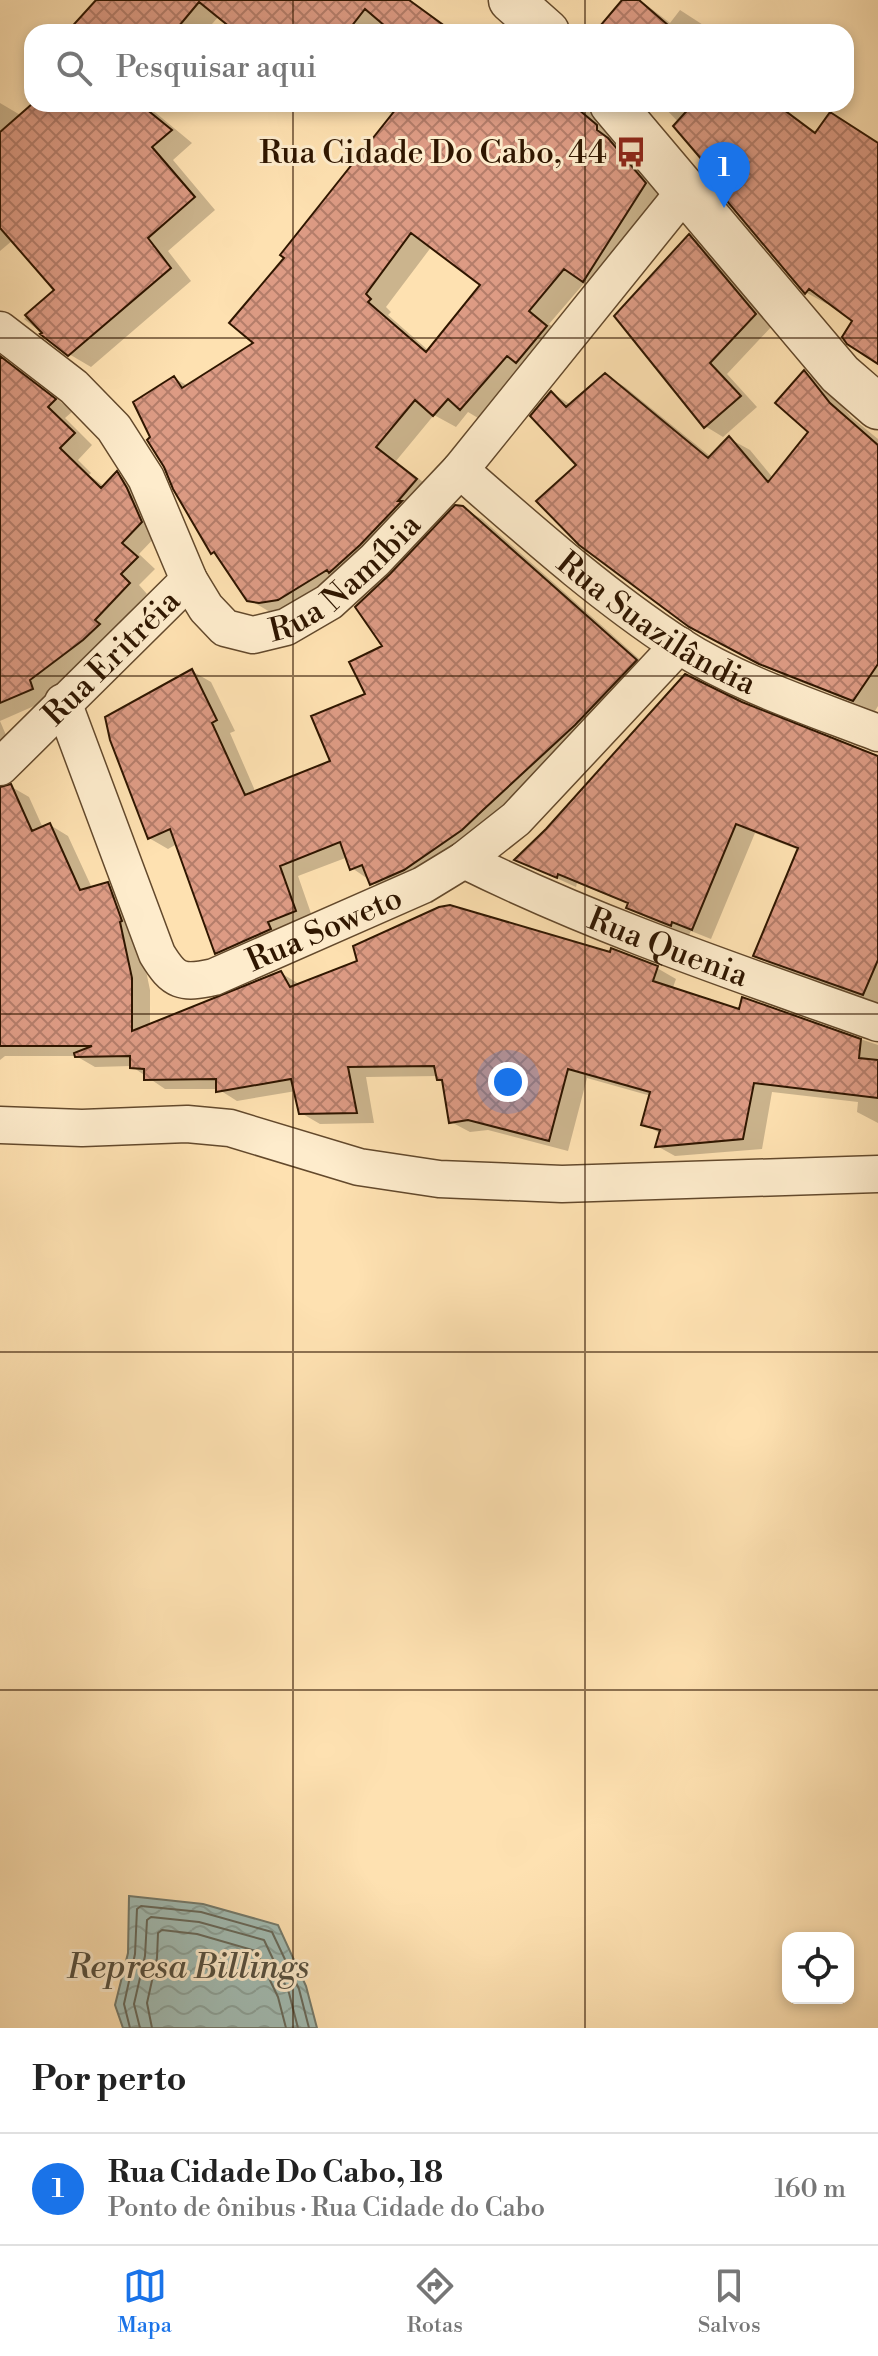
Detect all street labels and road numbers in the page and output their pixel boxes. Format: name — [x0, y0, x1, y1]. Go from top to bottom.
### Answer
street label: Rua Namíbia — [265, 505, 430, 651]
street label: Rua Suazilândia — [548, 543, 763, 704]
street label: Rua Eritréia — [34, 581, 189, 735]
street label: Rua Soweto — [240, 878, 408, 981]
street label: Rua Quenia — [582, 899, 754, 996]

